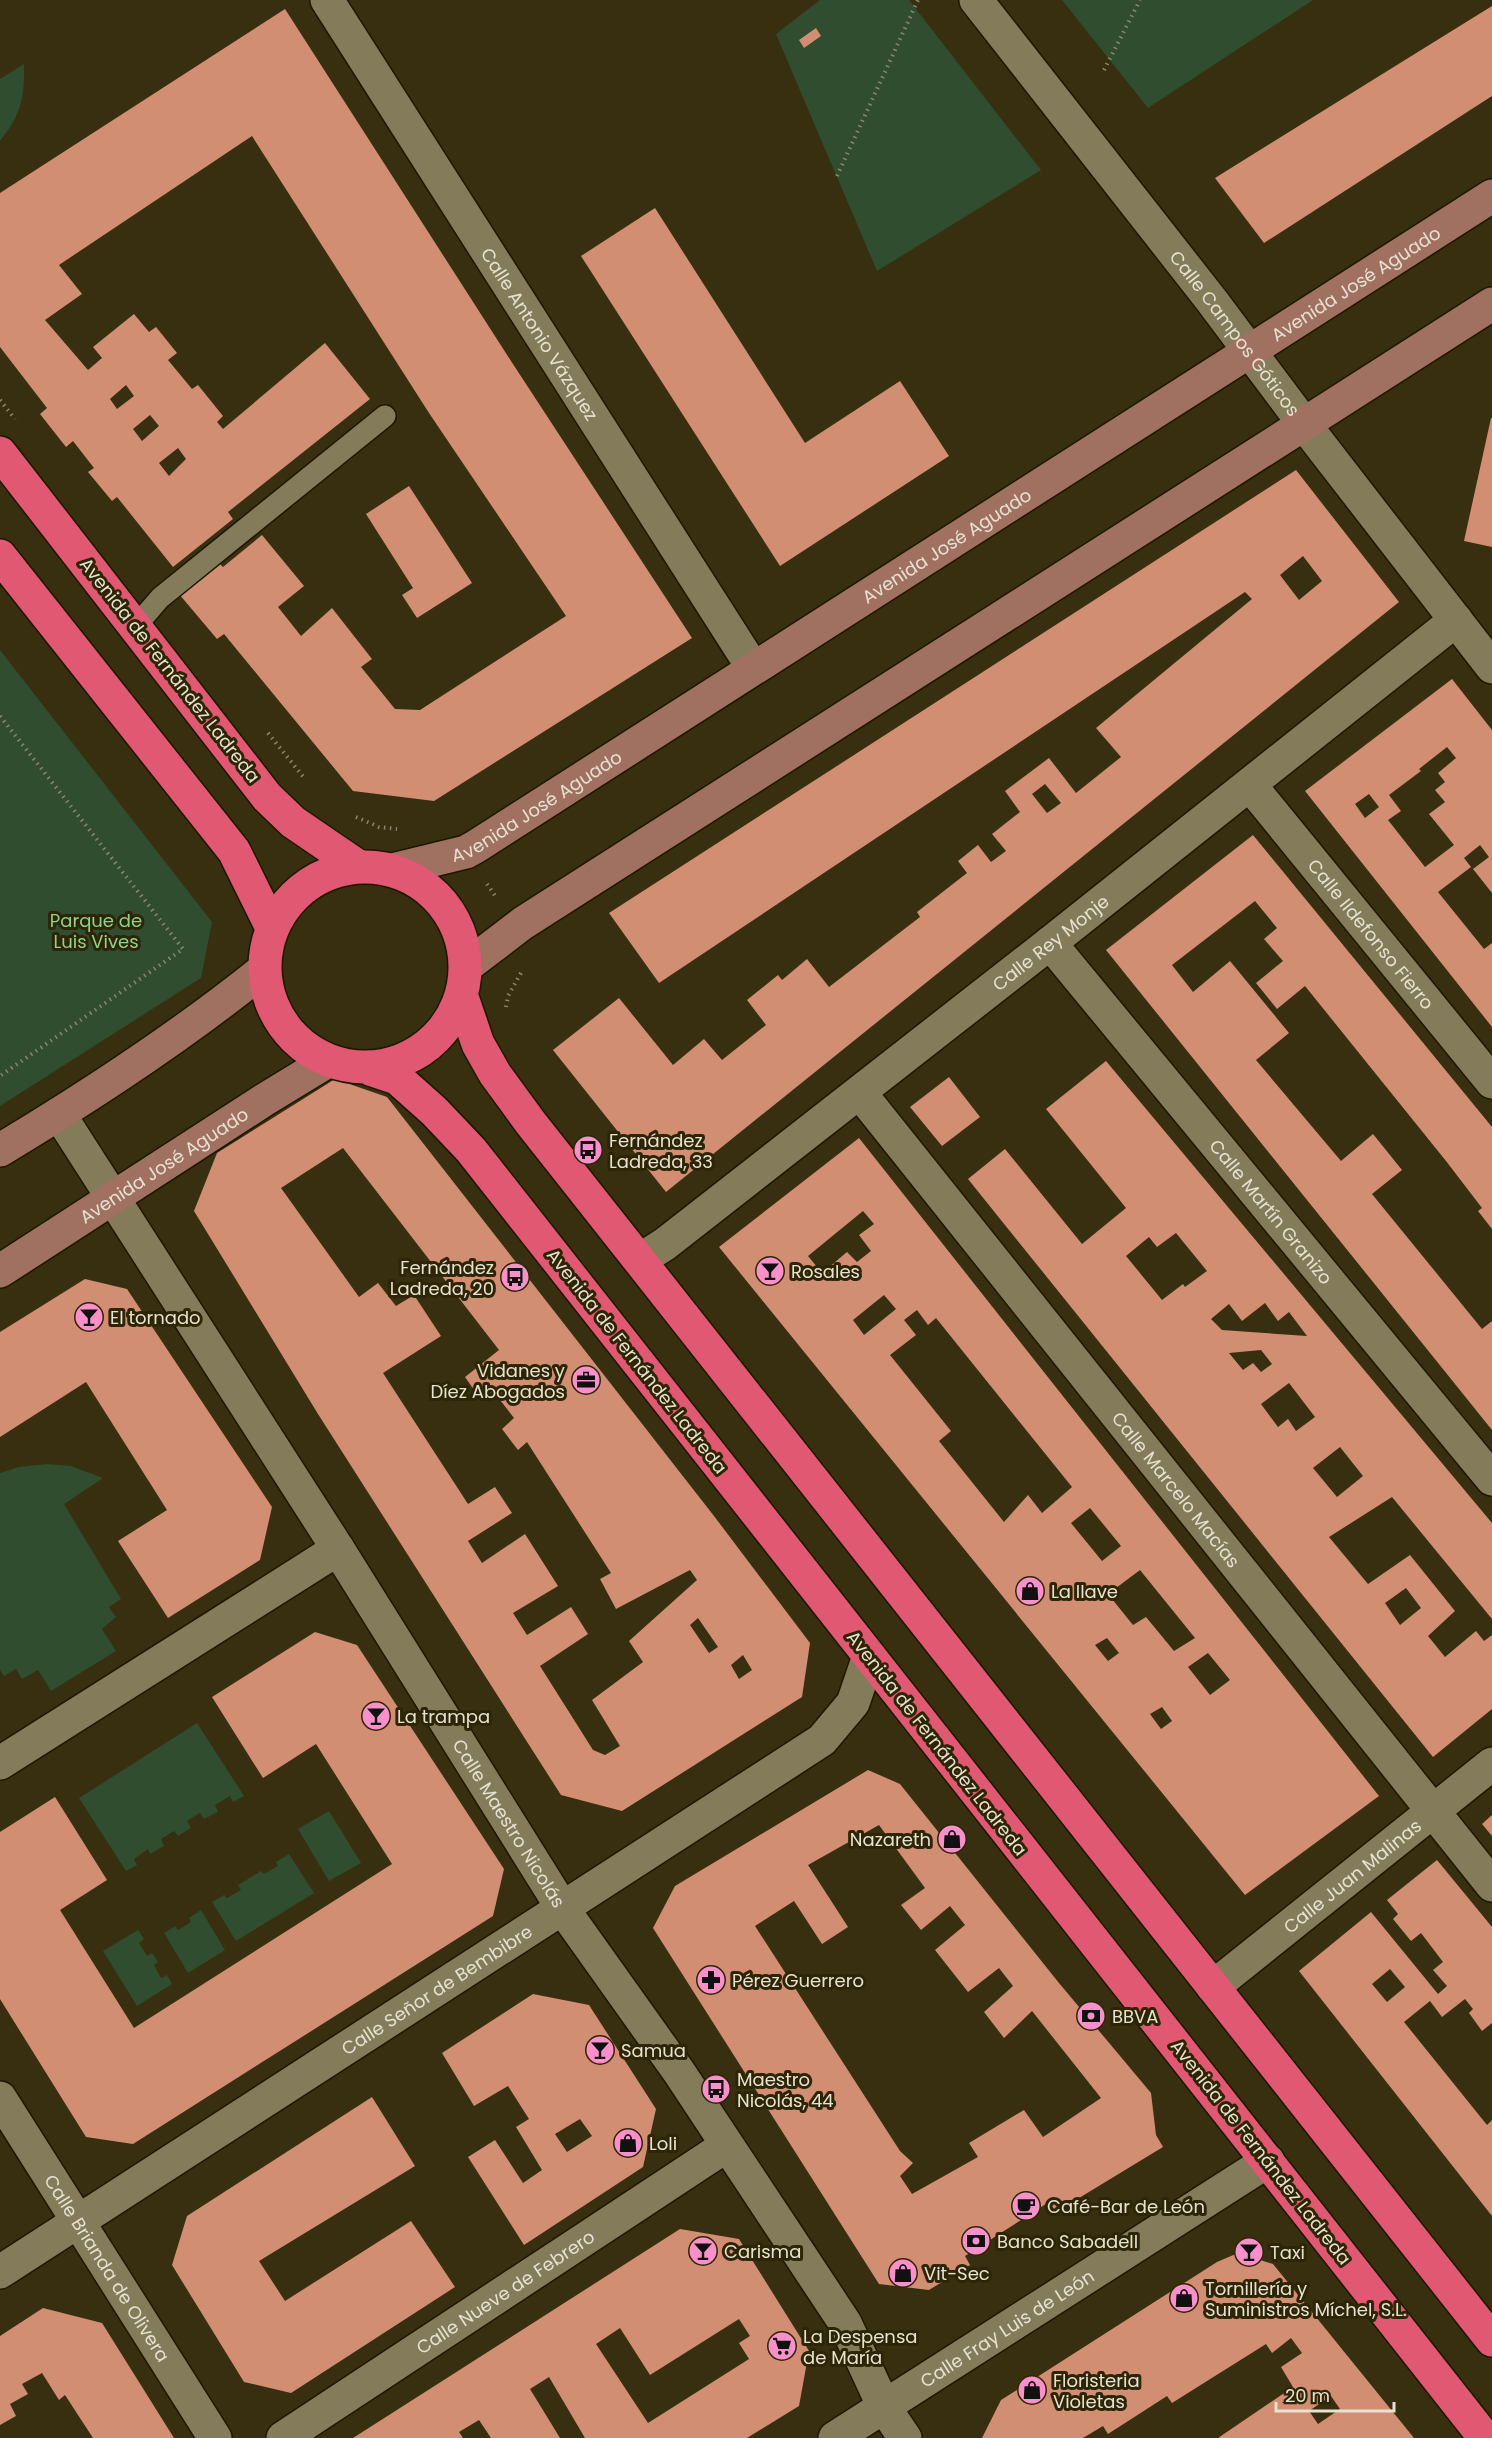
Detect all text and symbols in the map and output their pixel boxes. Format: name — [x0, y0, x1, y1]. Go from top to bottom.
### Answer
street label: Avenida José Aguado — [1266, 220, 1445, 347]
street label: Calle Antonio Vázquez — [475, 243, 604, 425]
street label: Calle Campos Góticos — [1164, 245, 1306, 421]
street label: Avenida José Aguado — [857, 482, 1036, 609]
street label: Avenida de Fernández Ladreda — [74, 552, 266, 788]
street label: Avenida José Aguado — [449, 744, 627, 868]
street label: Calle Ildefonso Fierro — [1302, 853, 1440, 1014]
street label: Calle Rey Monje — [987, 889, 1114, 996]
park label: Parque de Luis Vives — [50, 908, 142, 954]
street label: Avenida José Aguado — [74, 1101, 253, 1229]
place label: Fernández Ladreda, 33 — [609, 1128, 713, 1174]
bus stop icon: Fernández Ladreda, 33 — [572, 1134, 604, 1166]
street label: Calle Martín Granizo — [1204, 1134, 1339, 1289]
street label: Avenida de Fernández Ladreda — [541, 1243, 733, 1479]
place label: Fernández Ladreda, 20 — [390, 1255, 494, 1301]
bar icon: Rosales — [754, 1255, 786, 1287]
place label: Rosales — [791, 1259, 860, 1284]
bus stop icon: Fernández Ladreda, 20 — [499, 1261, 531, 1293]
bar icon: El tornado — [73, 1301, 105, 1333]
place label: El tornado — [110, 1305, 201, 1330]
place label: Vidanes y Díez Abogados — [430, 1358, 565, 1404]
office icon: Vidanes y Díez Abogados — [570, 1364, 602, 1396]
street label: Calle Marcelo Macías — [1106, 1406, 1246, 1572]
shop icon: La llave — [1014, 1575, 1046, 1607]
place label: La llave — [1051, 1579, 1118, 1604]
street label: Avenida de Fernández Ladreda — [841, 1625, 1033, 1861]
bar icon: La trampa — [360, 1700, 392, 1732]
place label: La trampa — [397, 1704, 490, 1729]
street label: Calle Maestro Nicolás — [447, 1734, 571, 1912]
street label: Calle Juan Malinas — [1278, 1813, 1426, 1939]
shop icon: Nazareth — [936, 1823, 968, 1855]
place label: Nazareth — [850, 1827, 931, 1852]
street label: Calle Señor de Bembibre — [336, 1918, 537, 2061]
pharmacy icon: Pérez Guerrero — [695, 1964, 727, 1996]
place label: Pérez Guerrero — [732, 1968, 864, 1993]
bank icon: BBVA — [1075, 2000, 1107, 2032]
place label: BBVA — [1112, 2004, 1158, 2029]
bar icon: Samua — [584, 2034, 616, 2066]
street label: Avenida de Fernández Ladreda — [1165, 2034, 1357, 2270]
place label: Samua — [621, 2038, 686, 2063]
place label: Maestro Nicolás, 44 — [737, 2067, 834, 2113]
bus stop icon: Maestro Nicolás, 44 — [700, 2073, 732, 2105]
shop icon: Loli — [612, 2127, 644, 2159]
place label: Loli — [649, 2131, 677, 2156]
street label: Calle Brianda de Olivera — [39, 2169, 176, 2366]
cafe icon: Café-Bar de León — [1010, 2190, 1042, 2222]
place label: Café-Bar de León — [1047, 2194, 1205, 2219]
street label: Calle Nueve de Febrero — [411, 2224, 599, 2360]
bank icon: Banco Sabadell — [960, 2225, 992, 2257]
place label: Banco Sabadell — [997, 2229, 1138, 2254]
bar icon: Carisma — [687, 2235, 719, 2267]
bar icon: Taxi — [1233, 2236, 1265, 2268]
place label: Carisma — [724, 2239, 801, 2264]
place label: Taxi — [1270, 2240, 1305, 2265]
shop icon: Vit-Sec — [887, 2257, 919, 2289]
place label: Vit-Sec — [924, 2261, 990, 2286]
street label: Calle Fray Luis de León — [915, 2263, 1099, 2393]
place label: Tornillería y Suministros Míchel, S.L. — [1205, 2276, 1407, 2322]
shop icon: Tornillería y Suministros Míchel, S.L. — [1168, 2282, 1200, 2314]
place label: La Despensa de María — [803, 2324, 917, 2370]
supermarket icon: La Despensa de María — [766, 2330, 798, 2362]
place label: Floristeria Violetas — [1053, 2368, 1140, 2414]
shop icon: Floristeria Violetas — [1016, 2374, 1048, 2406]
scale bar — [1276, 2375, 1394, 2413]
text: 20 m — [1285, 2383, 1330, 2408]

